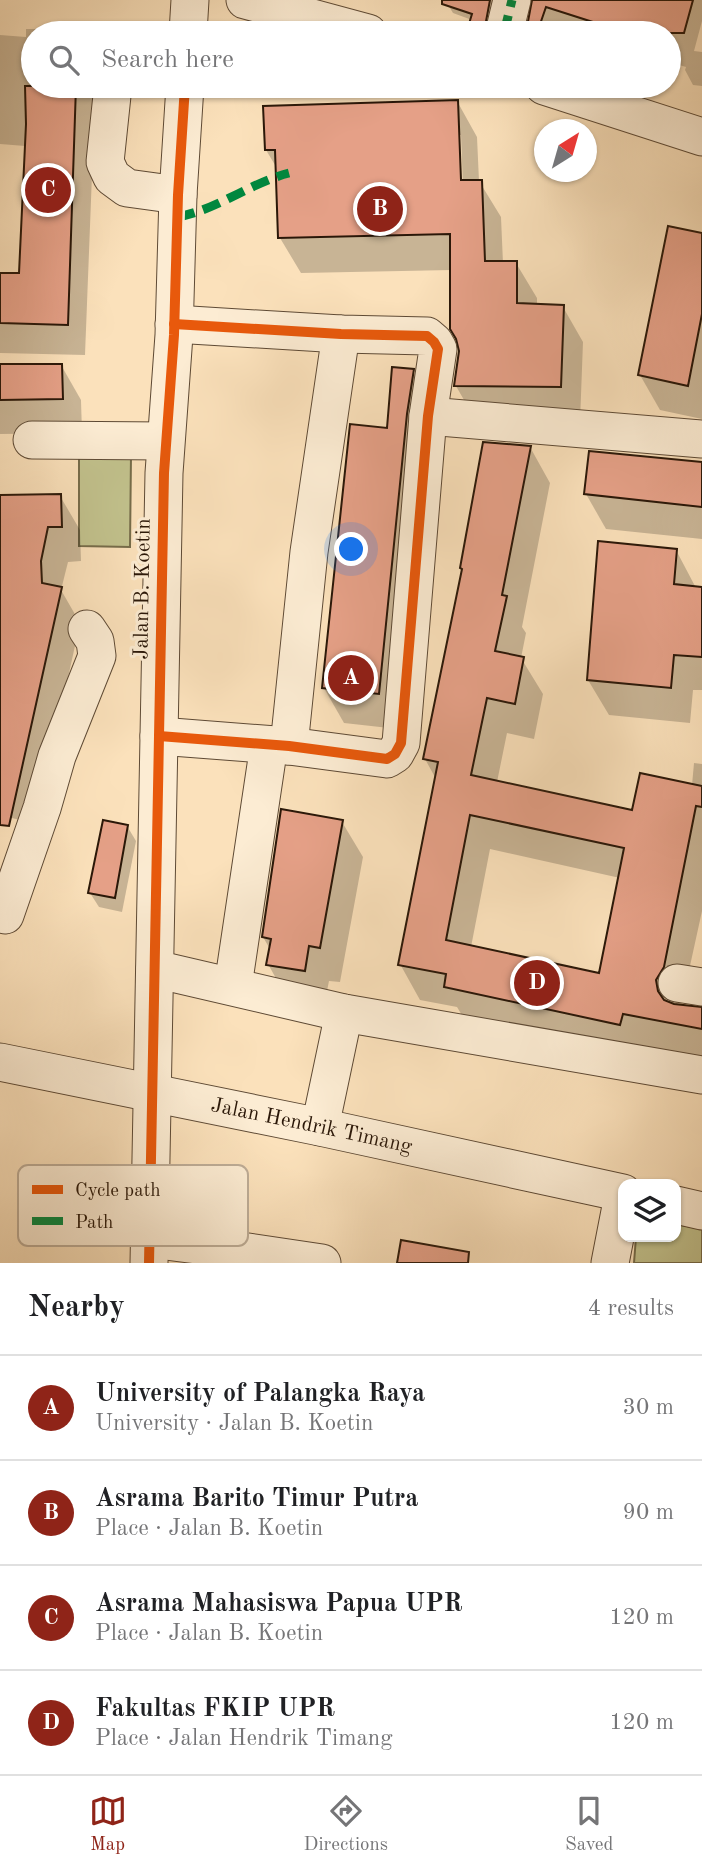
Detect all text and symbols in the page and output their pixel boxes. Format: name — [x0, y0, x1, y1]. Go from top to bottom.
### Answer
search box — [21, 21, 681, 98]
icon: search — [45, 41, 83, 79]
text: Search here — [101, 47, 234, 73]
north arrow — [534, 119, 597, 182]
pin: C — [25, 164, 71, 216]
pin: B — [357, 183, 403, 235]
street label: Jalan B. Koetin — [131, 518, 155, 660]
your location — [334, 532, 368, 566]
pin: A — [328, 652, 374, 704]
pin: D — [514, 957, 560, 1009]
street label: Jalan Hendrik Timang — [209, 1095, 415, 1157]
legend — [18, 1165, 248, 1246]
map controls — [618, 1179, 681, 1242]
button: layers — [618, 1179, 681, 1242]
text: Cycle path — [75, 1182, 161, 1201]
text: Path — [75, 1214, 113, 1233]
text: Nearby — [28, 1293, 125, 1323]
text: 4 results — [588, 1297, 674, 1320]
text: University of Palangka Raya — [95, 1381, 425, 1407]
text: A — [42, 1396, 60, 1419]
text: 30 m — [623, 1396, 674, 1419]
text: University · Jalan B. Koetin — [95, 1412, 373, 1435]
text: Asrama Barito Timur Putra — [95, 1486, 419, 1512]
text: B — [43, 1501, 59, 1524]
text: 90 m — [623, 1501, 674, 1524]
text: Place · Jalan B. Koetin — [95, 1517, 323, 1540]
text: Asrama Mahasiswa Papua UPR — [95, 1591, 462, 1617]
text: C — [43, 1606, 59, 1629]
text: 120 m — [609, 1606, 674, 1629]
text: Place · Jalan B. Koetin — [95, 1622, 323, 1645]
text: Fakultas FKIP UPR — [95, 1696, 335, 1722]
text: D — [42, 1711, 60, 1734]
text: 120 m — [609, 1711, 674, 1734]
text: Place · Jalan Hendrik Timang — [95, 1727, 393, 1750]
tab: Map — [89, 1792, 127, 1857]
tab: Directions — [304, 1792, 388, 1857]
tab: Saved — [565, 1792, 613, 1857]

